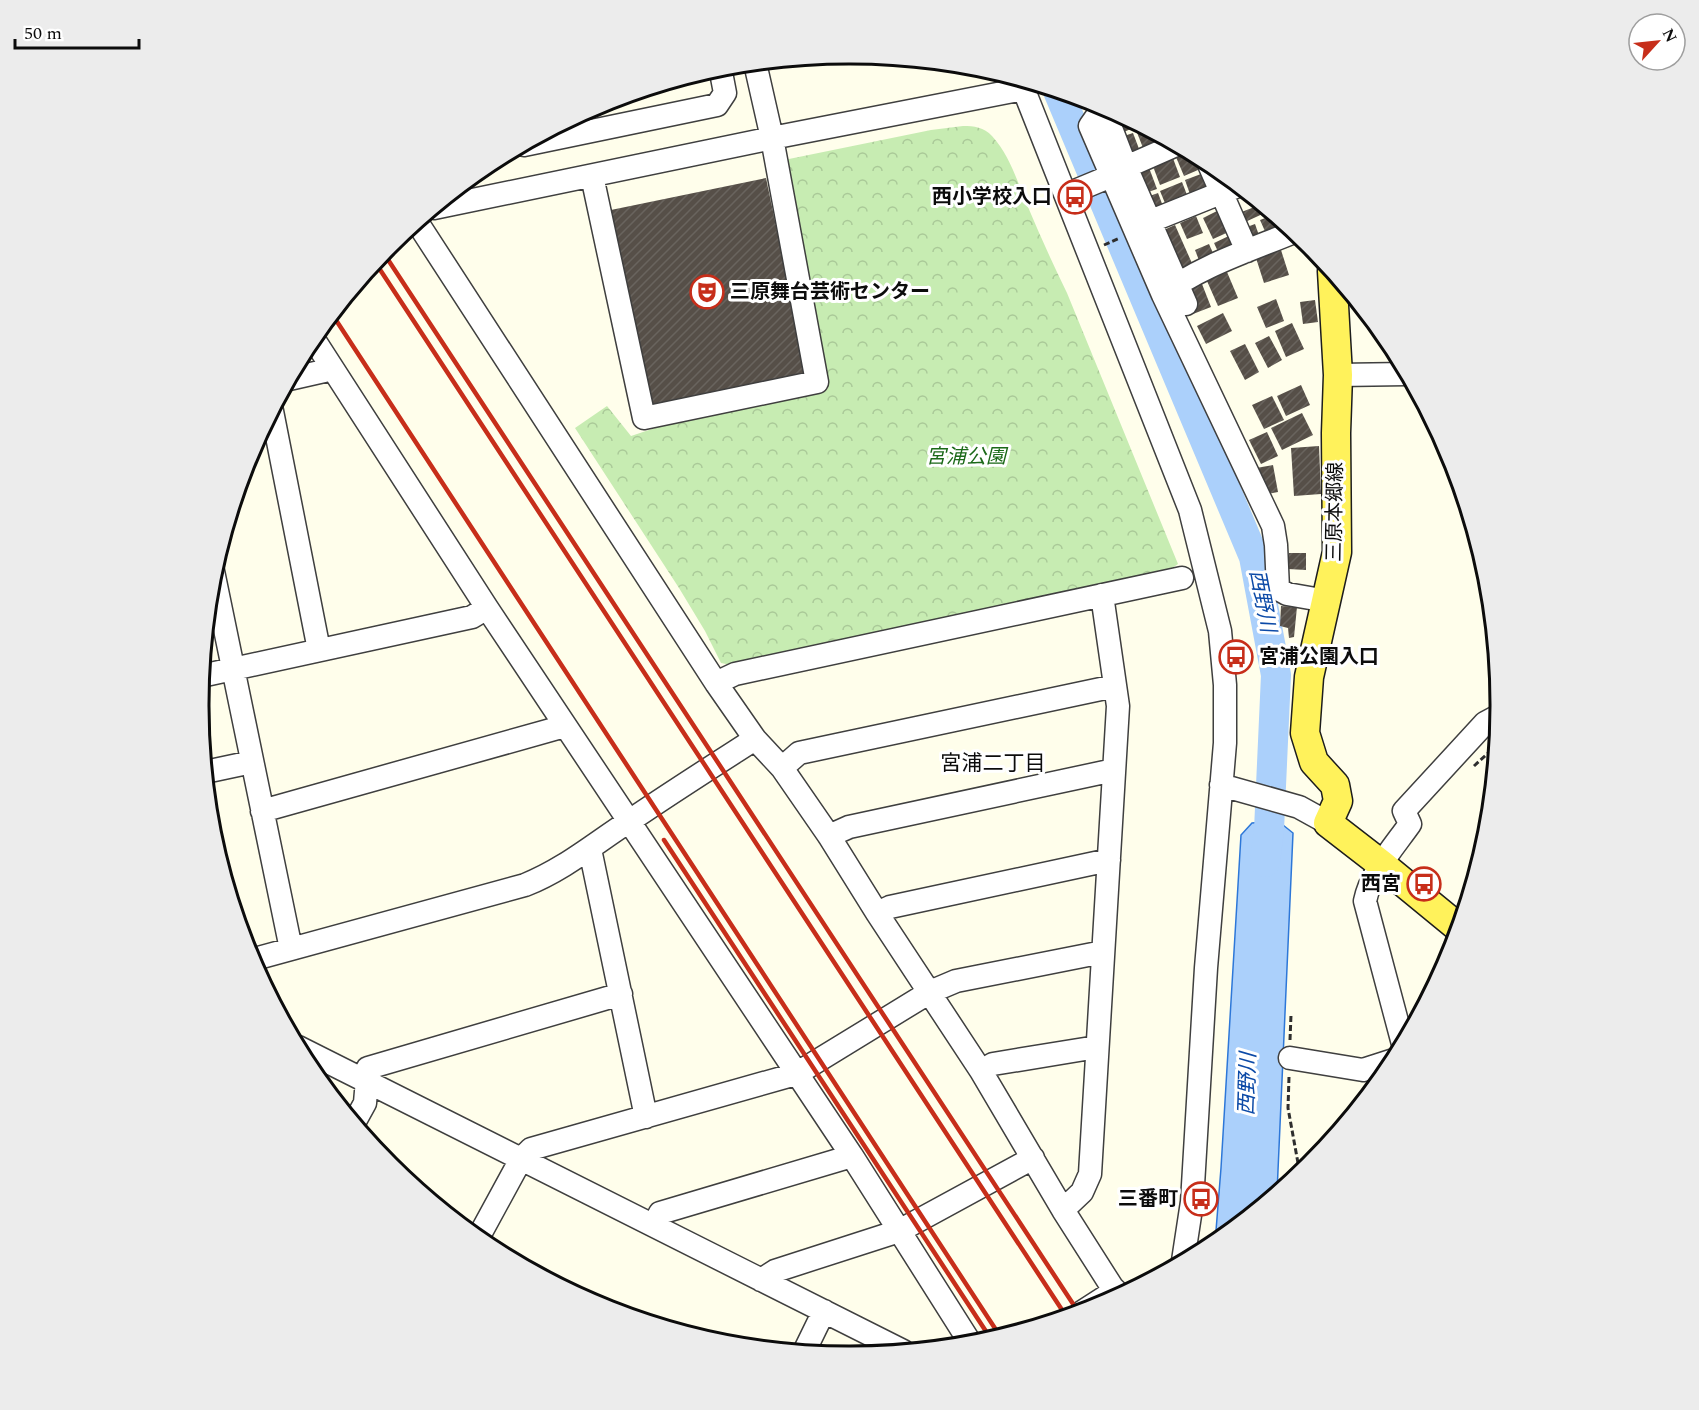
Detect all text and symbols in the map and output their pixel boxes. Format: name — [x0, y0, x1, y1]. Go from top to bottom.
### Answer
scale bar — [15, 12, 140, 50]
north arrow — [1627, 12, 1687, 72]
text: 50 m — [24, 20, 62, 47]
text: N — [1656, 24, 1683, 47]
bus stop icon: 西小学校入口 — [1057, 179, 1093, 215]
place label: 西小学校入口 — [932, 182, 1052, 212]
theatre icon: 三原舞台芸術センター — [689, 274, 725, 310]
place label: 三原舞台芸術センター — [730, 277, 930, 307]
park label: 宮浦公園 — [926, 442, 1009, 472]
street label: 三原本郷線 — [1319, 462, 1351, 562]
water label: 西野川 — [1240, 567, 1284, 637]
bus stop icon: 宮浦公園入口 — [1218, 639, 1254, 675]
place label: 宮浦公園入口 — [1259, 642, 1379, 672]
district label: 宮浦二丁目 — [941, 748, 1046, 780]
bus stop icon: 西宮 — [1406, 866, 1442, 902]
place label: 西宮 — [1361, 869, 1401, 899]
water label: 西野川 — [1231, 1050, 1265, 1116]
bus stop icon: 三番町 — [1183, 1181, 1219, 1217]
place label: 三番町 — [1118, 1184, 1178, 1214]

